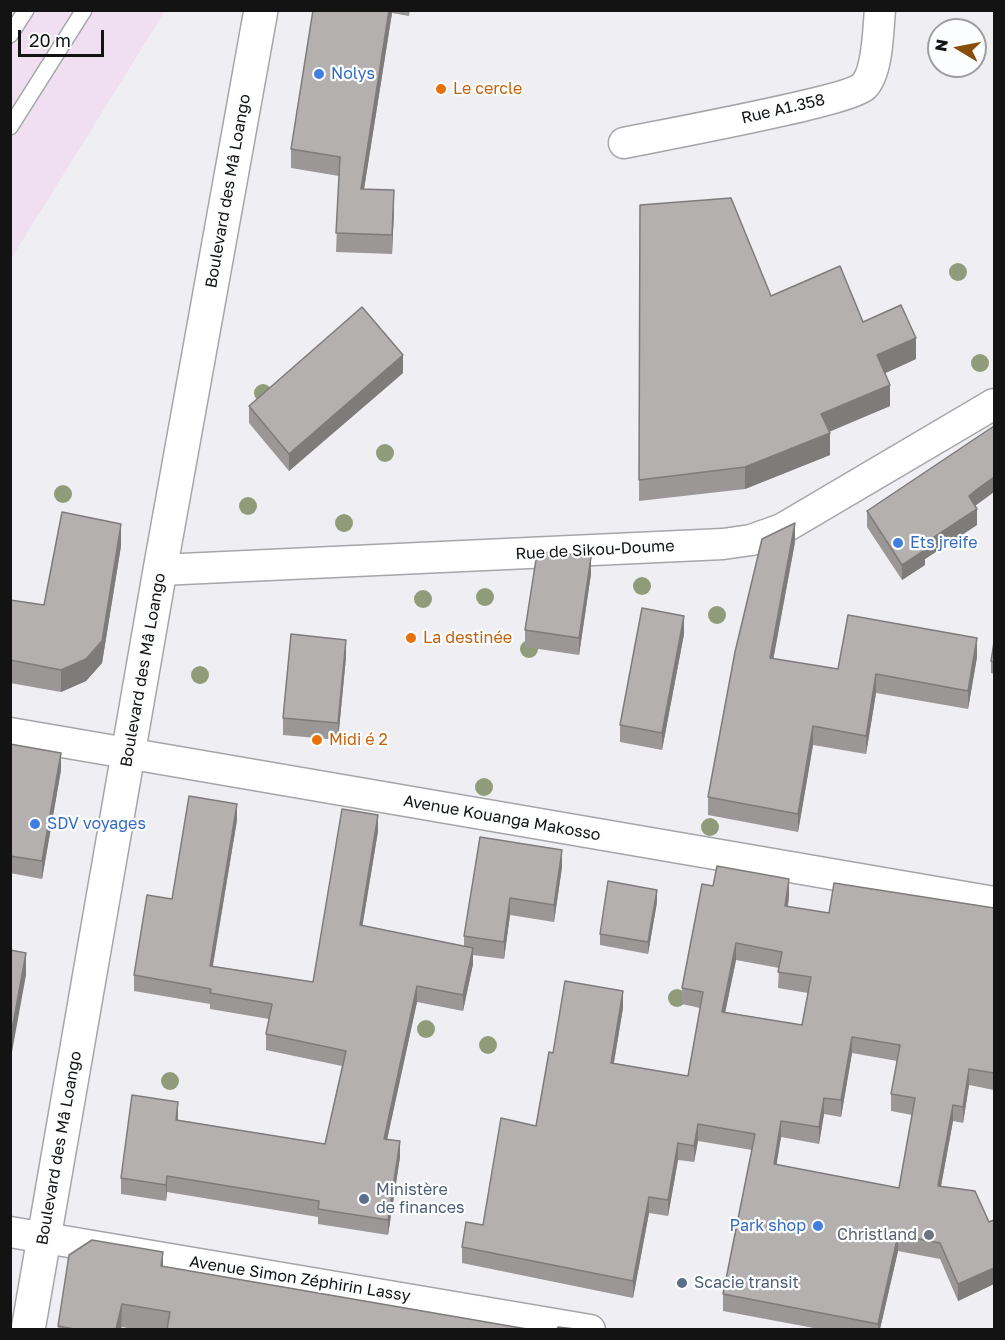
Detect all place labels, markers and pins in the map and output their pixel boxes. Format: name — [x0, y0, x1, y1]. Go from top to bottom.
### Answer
place label: Nolys — [331, 64, 375, 84]
marker: Nolys — [312, 67, 326, 81]
place label: Le cercle — [453, 79, 522, 99]
marker: Le cercle — [434, 82, 448, 96]
place label: Ets jreife — [910, 533, 978, 553]
marker: Ets jreife — [891, 536, 905, 550]
place label: La destinée — [423, 628, 512, 648]
marker: La destinée — [404, 631, 418, 645]
place label: Midi é 2 — [329, 730, 388, 750]
marker: Midi é 2 — [310, 733, 324, 747]
place label: SDV voyages — [47, 814, 146, 834]
marker: SDV voyages — [28, 817, 42, 831]
place label: Ministère de finances — [376, 1180, 464, 1218]
marker: Ministère de finances — [357, 1192, 371, 1206]
place label: Park shop — [730, 1216, 806, 1236]
marker: Park shop — [811, 1219, 825, 1233]
place label: Christland — [837, 1225, 917, 1245]
marker: Christland — [922, 1228, 936, 1242]
place label: Scacie transit — [694, 1273, 799, 1293]
marker: Scacie transit — [675, 1276, 689, 1290]

